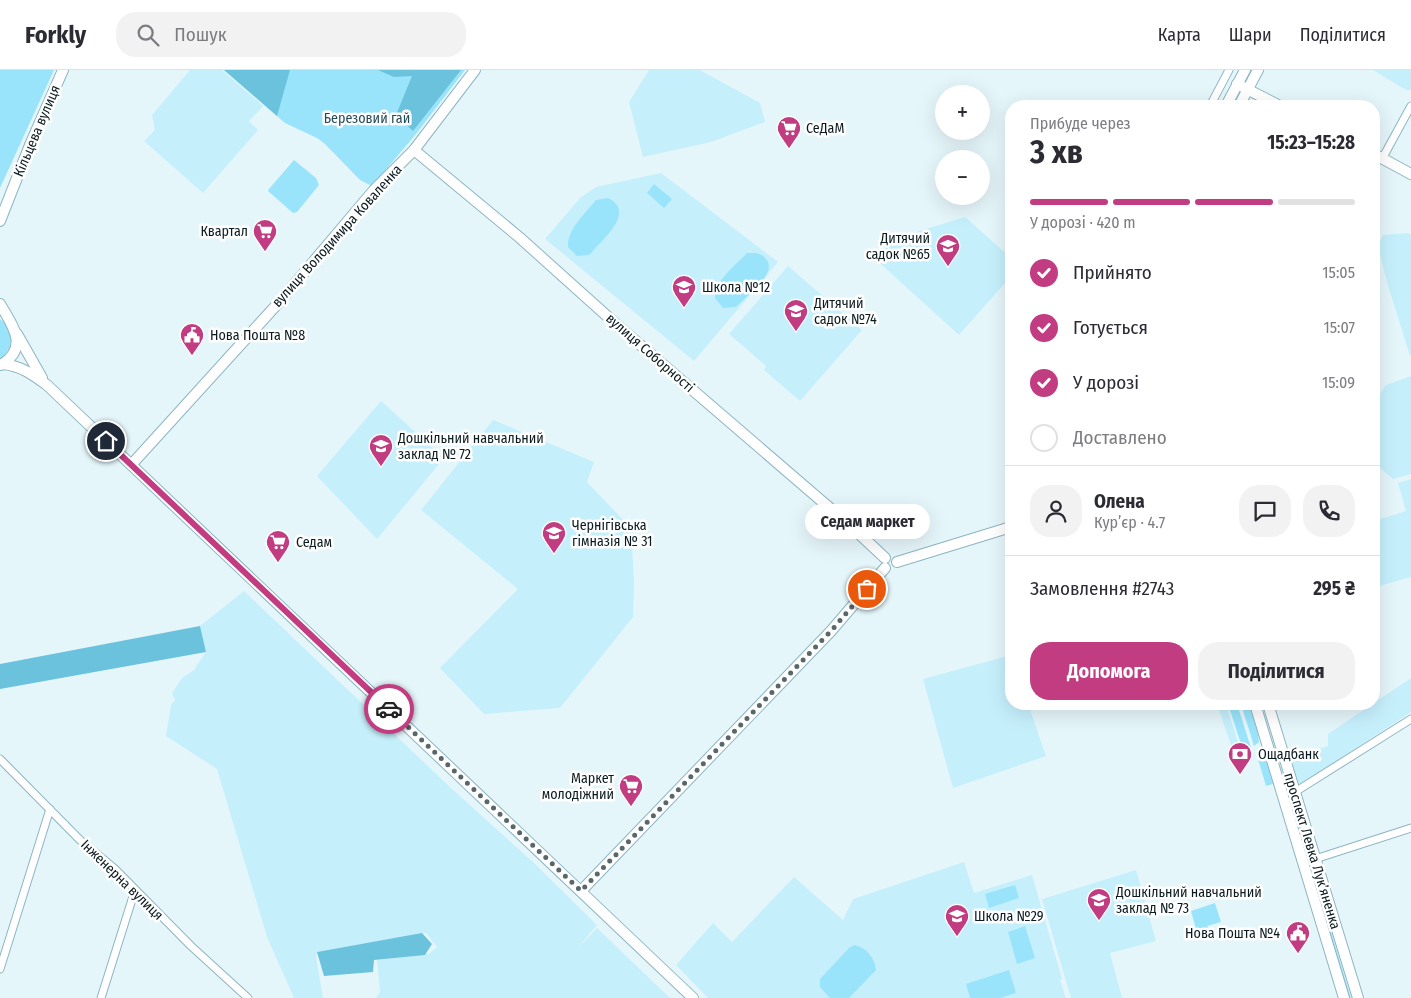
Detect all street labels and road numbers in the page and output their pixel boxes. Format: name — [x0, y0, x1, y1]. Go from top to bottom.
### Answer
street label: Кільцева вулиця — [10, 83, 64, 179]
street label: вулиця Володимира Коваленка — [268, 161, 406, 311]
street label: вулиця Соборності — [602, 310, 698, 396]
street label: проспект Левка Лукʼяненка — [1280, 771, 1344, 931]
street label: Інженерна вулиця — [77, 836, 167, 924]

